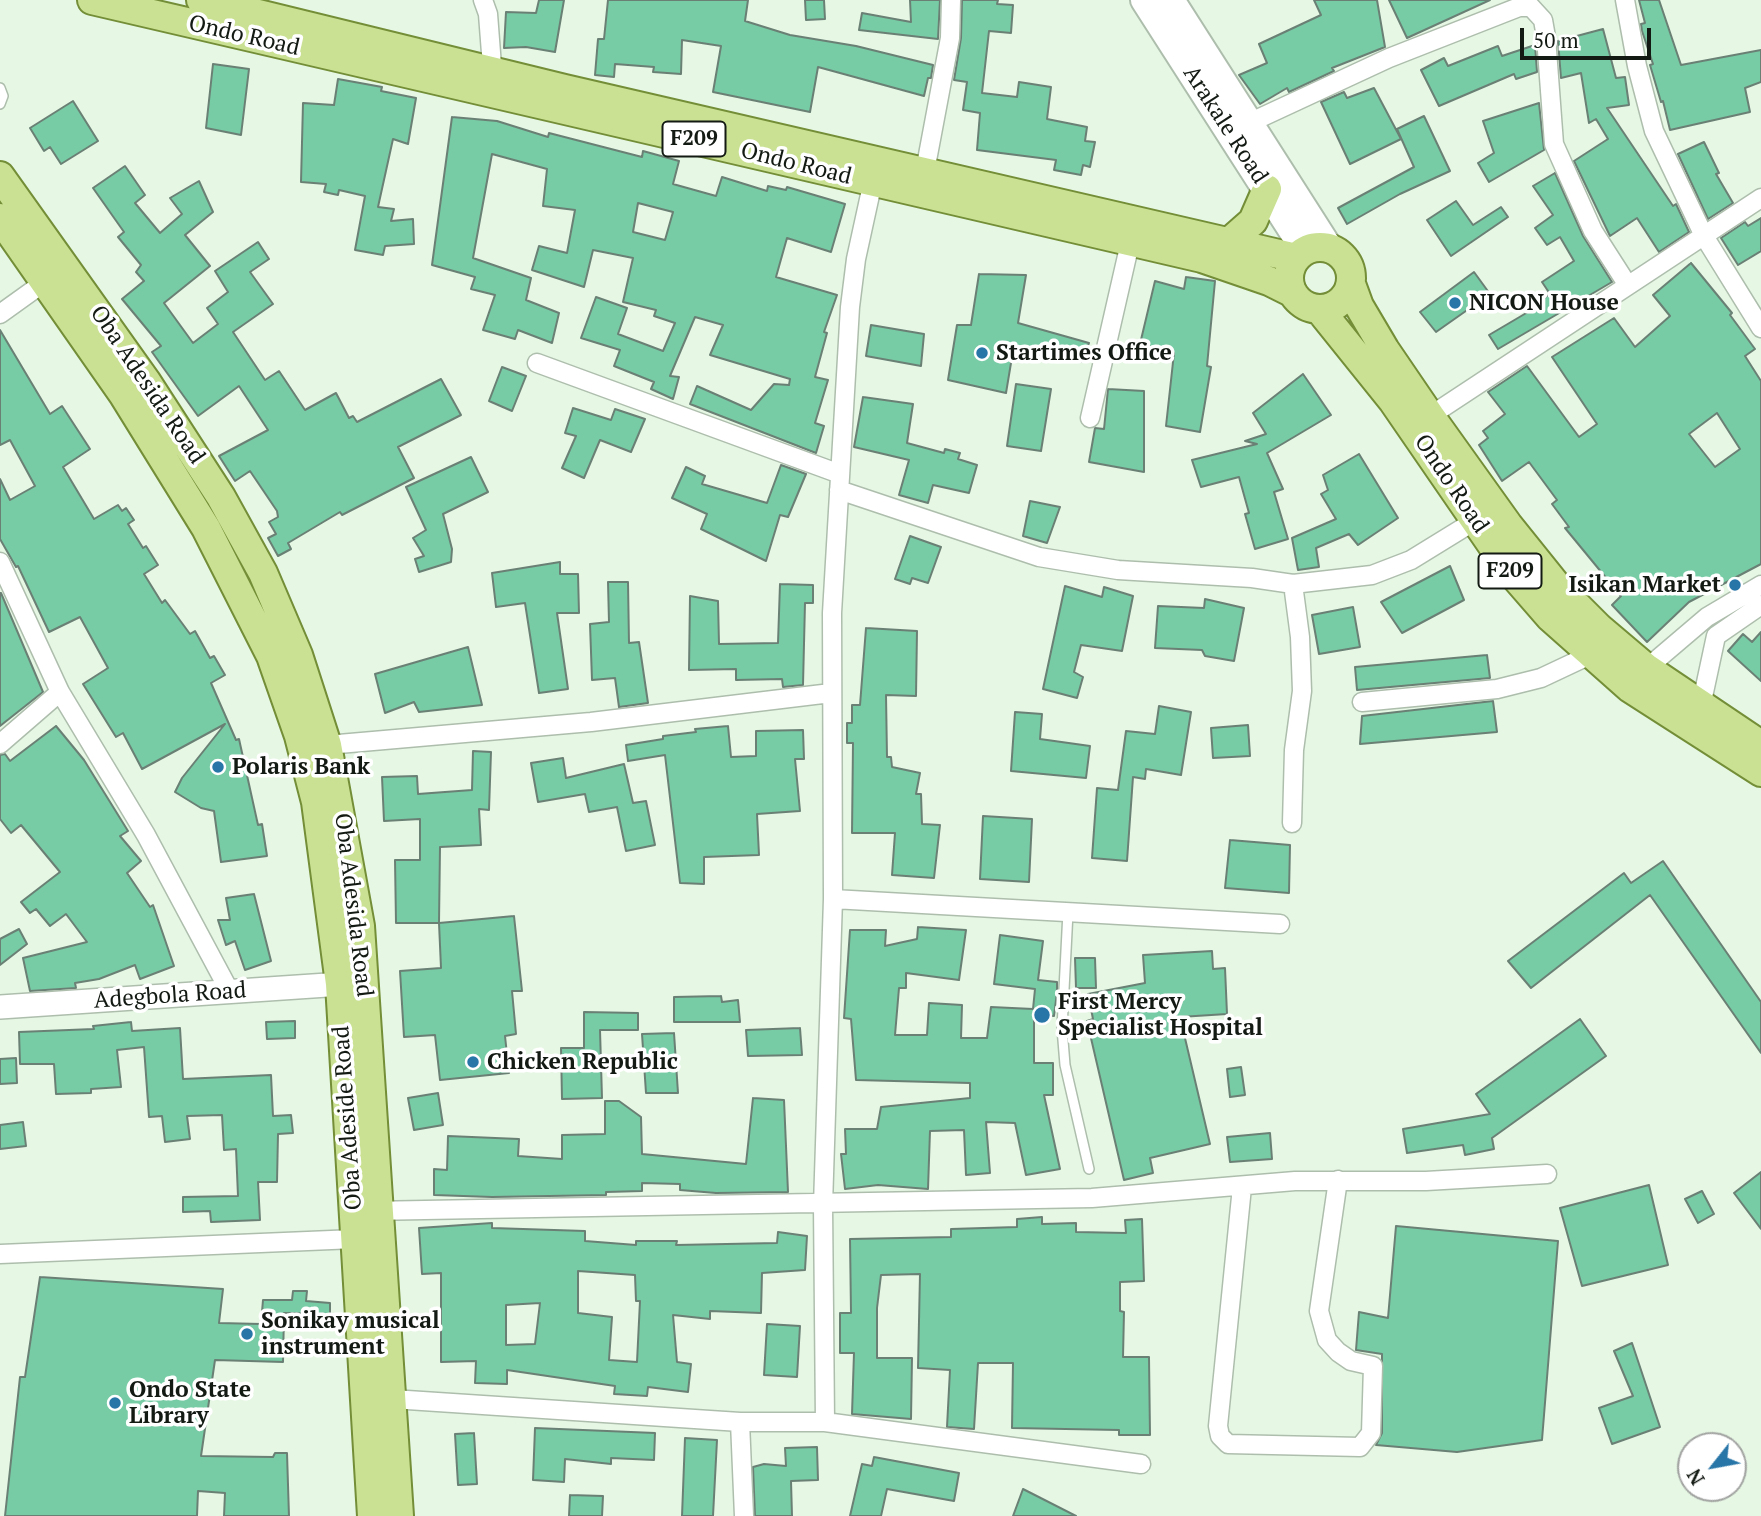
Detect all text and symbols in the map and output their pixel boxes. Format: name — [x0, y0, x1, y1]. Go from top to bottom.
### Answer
street label: Ondo Road — [186, 10, 302, 62]
scale bar — [1523, 14, 1654, 58]
text: 50 m — [1533, 26, 1579, 54]
street label: Arakale Road — [1177, 61, 1273, 189]
road number: F209 — [662, 122, 726, 156]
street label: Ondo Road — [738, 137, 854, 191]
place label: NICON House — [1469, 289, 1619, 317]
marker: NICON House — [1447, 295, 1463, 311]
street label: Oba Adesida Road — [84, 301, 210, 469]
place label: Startimes Office — [996, 339, 1172, 367]
marker: Startimes Office — [974, 345, 990, 361]
street label: Ondo Road — [1408, 429, 1494, 539]
road number: F209 — [1478, 554, 1542, 588]
place label: Isikan Market — [1568, 571, 1721, 599]
marker: Isikan Market — [1727, 577, 1743, 593]
place label: Polaris Bank — [232, 753, 370, 781]
marker: Polaris Bank — [210, 759, 226, 775]
street label: Oba Adesida Road — [328, 812, 378, 998]
street label: Adegbola Road — [93, 977, 247, 1015]
place label: First Mercy Specialist Hospital — [1058, 988, 1263, 1042]
marker: First Mercy Specialist Hospital — [1032, 1005, 1052, 1025]
street label: Oba Adeside Road — [328, 1025, 368, 1211]
place label: Chicken Republic — [487, 1048, 678, 1076]
marker: Chicken Republic — [465, 1054, 481, 1070]
place label: Sonikay musical instrument — [261, 1307, 440, 1361]
marker: Sonikay musical instrument — [239, 1326, 255, 1342]
place label: Ondo State Library — [129, 1376, 251, 1430]
marker: Ondo State Library — [107, 1395, 123, 1411]
north arrow — [1677, 1432, 1747, 1502]
text: N — [1681, 1464, 1710, 1490]

